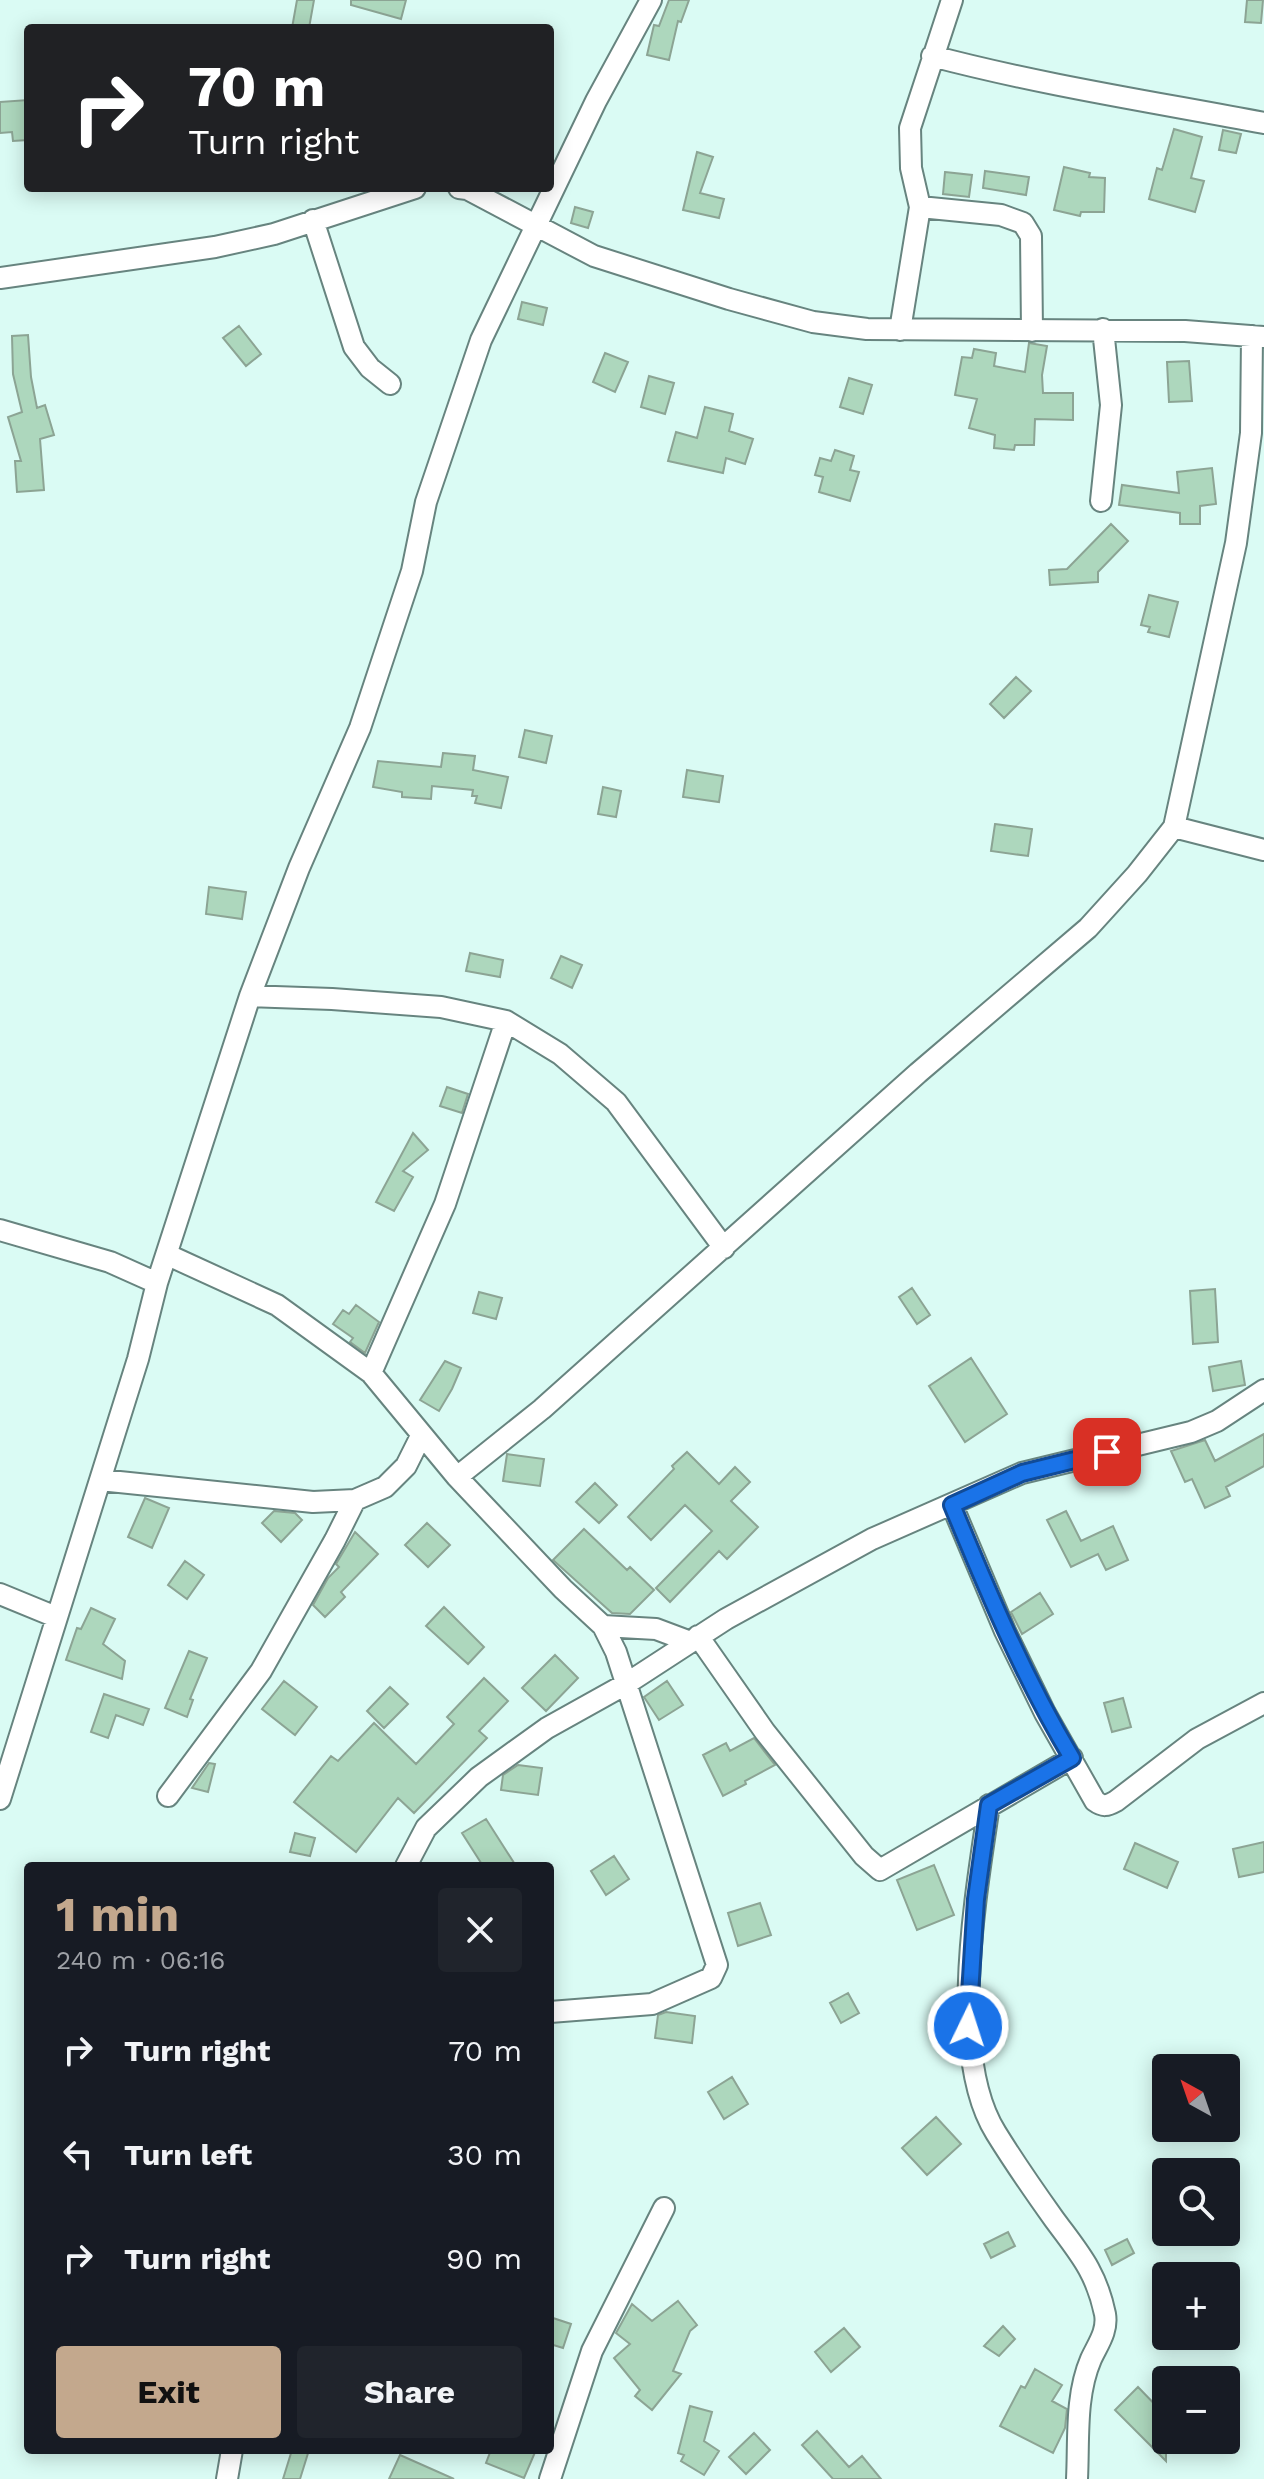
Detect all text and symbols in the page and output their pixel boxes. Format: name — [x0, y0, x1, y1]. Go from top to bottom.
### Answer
text: 70 m — [188, 54, 325, 120]
icon: right — [56, 56, 160, 160]
text: Turn right — [188, 121, 359, 163]
pin — [1073, 1418, 1141, 1486]
icon: arrive — [1085, 1430, 1129, 1474]
text: 1 min — [56, 1886, 179, 1943]
button: close — [438, 1888, 522, 1972]
text: 240 m · 06:16 — [56, 1945, 225, 1975]
position arrow — [926, 1984, 1010, 2068]
icon: right — [56, 2028, 100, 2072]
text: Turn right — [124, 2033, 270, 2068]
text: 70 m — [448, 2033, 522, 2068]
north arrow — [1152, 2054, 1240, 2142]
map controls — [1152, 2054, 1240, 2454]
icon: left — [56, 2132, 100, 2176]
text: Turn left — [124, 2137, 252, 2172]
text: 30 m — [447, 2137, 522, 2172]
button: search — [1152, 2158, 1240, 2246]
icon: right — [56, 2236, 100, 2280]
text: Turn right — [124, 2241, 270, 2276]
text: 90 m — [446, 2241, 522, 2276]
button: + — [1152, 2262, 1240, 2350]
button: Exit — [56, 2346, 281, 2438]
button: Share — [297, 2346, 522, 2438]
button: − — [1152, 2366, 1240, 2454]

